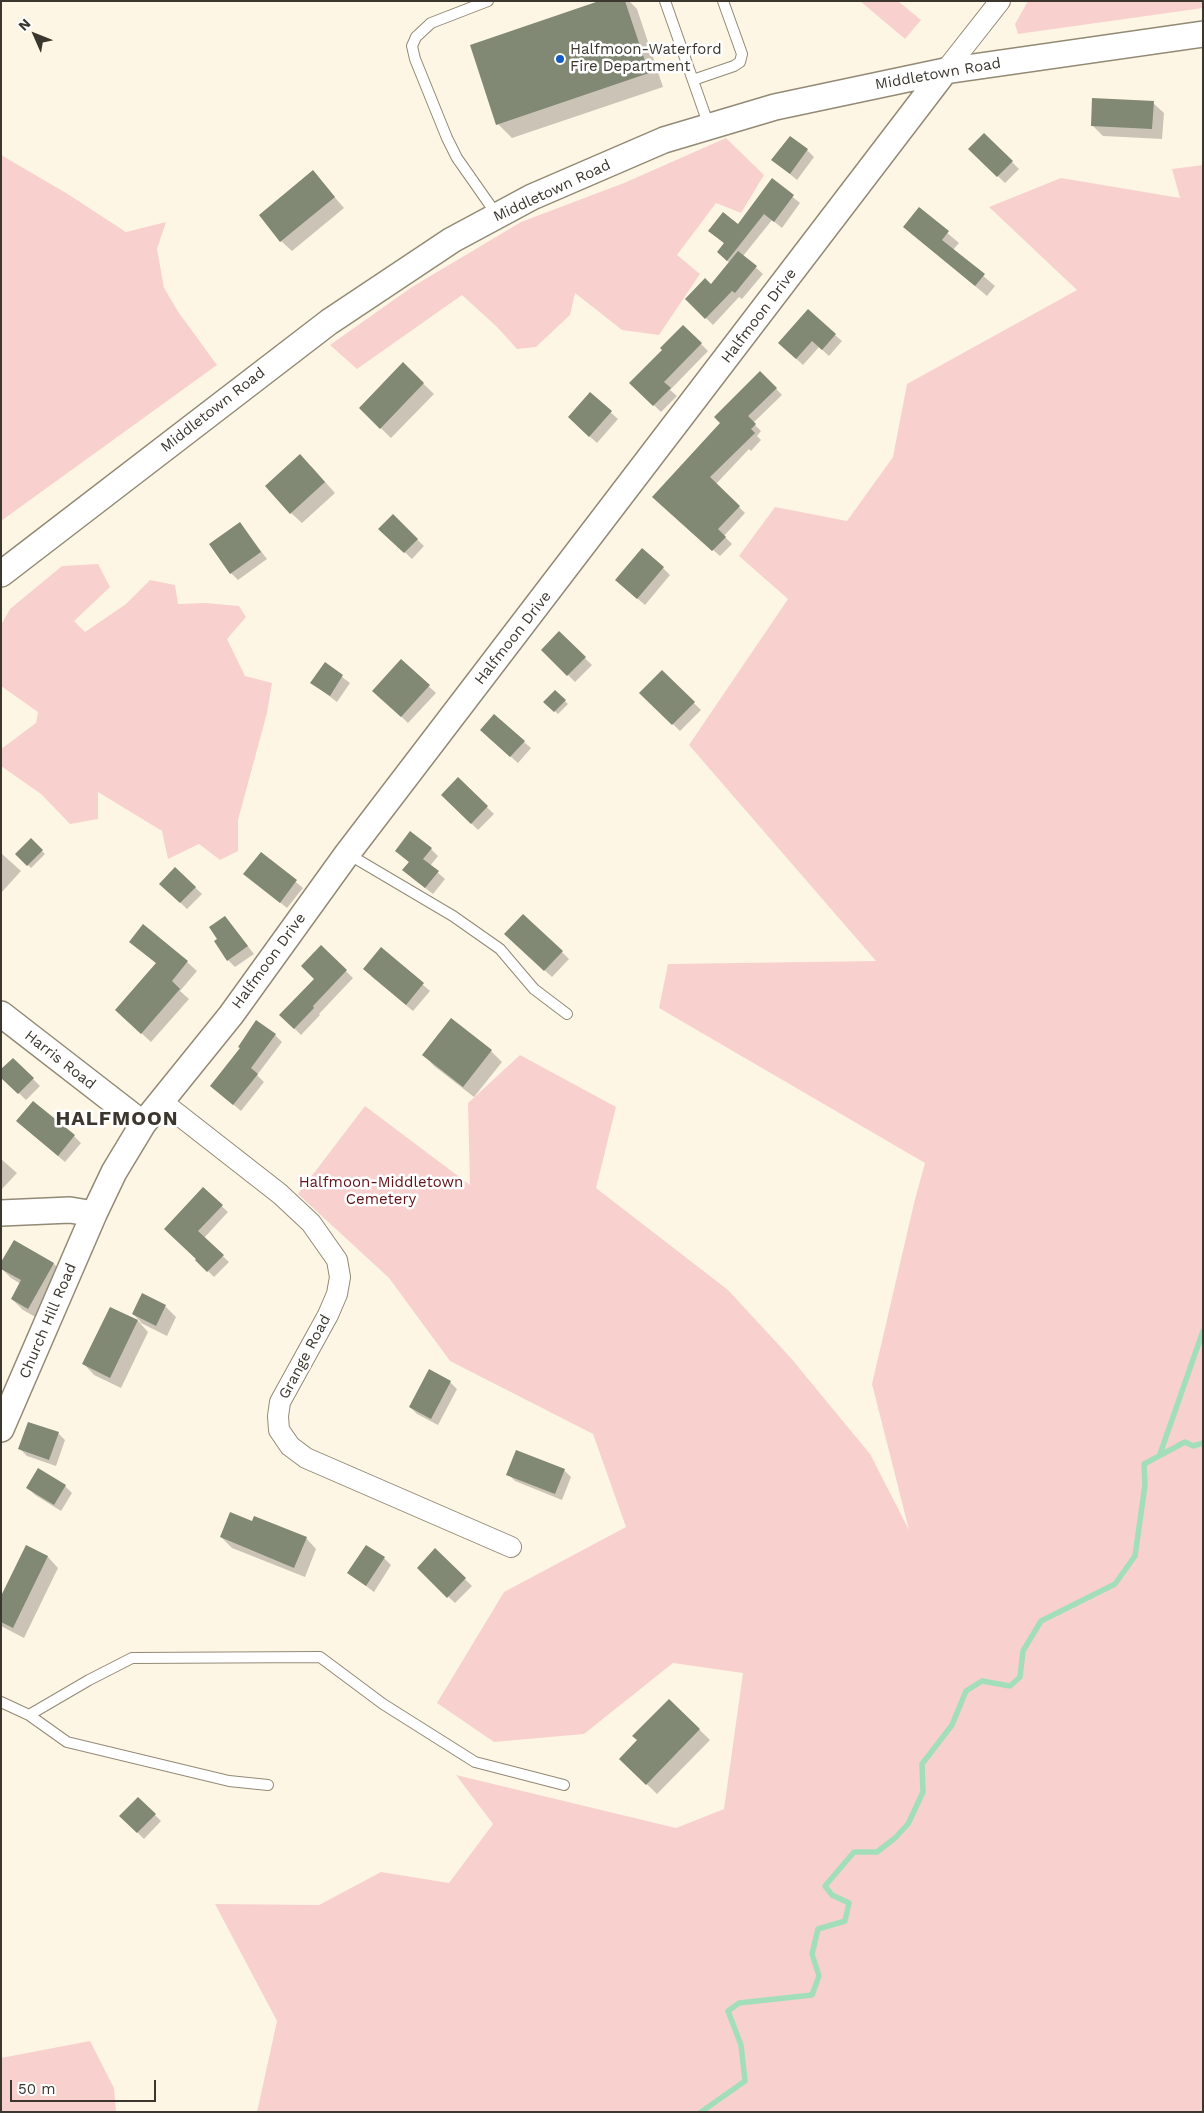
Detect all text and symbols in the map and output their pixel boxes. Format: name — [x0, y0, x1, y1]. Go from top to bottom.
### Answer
north arrow — [10, 10, 60, 60]
text: N — [15, 15, 34, 34]
place label: Halfmoon-Waterford Fire Department — [570, 41, 722, 76]
marker: Halfmoon-Waterford Fire Department — [554, 53, 566, 65]
street label: Middletown Road — [874, 54, 1002, 94]
street label: Middletown Road — [491, 156, 613, 226]
street label: Halfmoon Drive — [718, 265, 800, 367]
street label: Middletown Road — [157, 364, 269, 456]
street label: Halfmoon Drive — [471, 588, 555, 688]
street label: Halfmoon Drive — [228, 910, 310, 1012]
street label: Harris Road — [21, 1027, 99, 1093]
district label: HALFMOON — [54, 1107, 180, 1131]
park label: Halfmoon-Middletown Cemetery — [299, 1174, 463, 1209]
street label: Church Hill Road — [16, 1261, 80, 1381]
street label: Grange Road — [275, 1312, 335, 1402]
scale bar — [12, 2070, 159, 2102]
text: 50 m — [18, 2080, 55, 2098]

